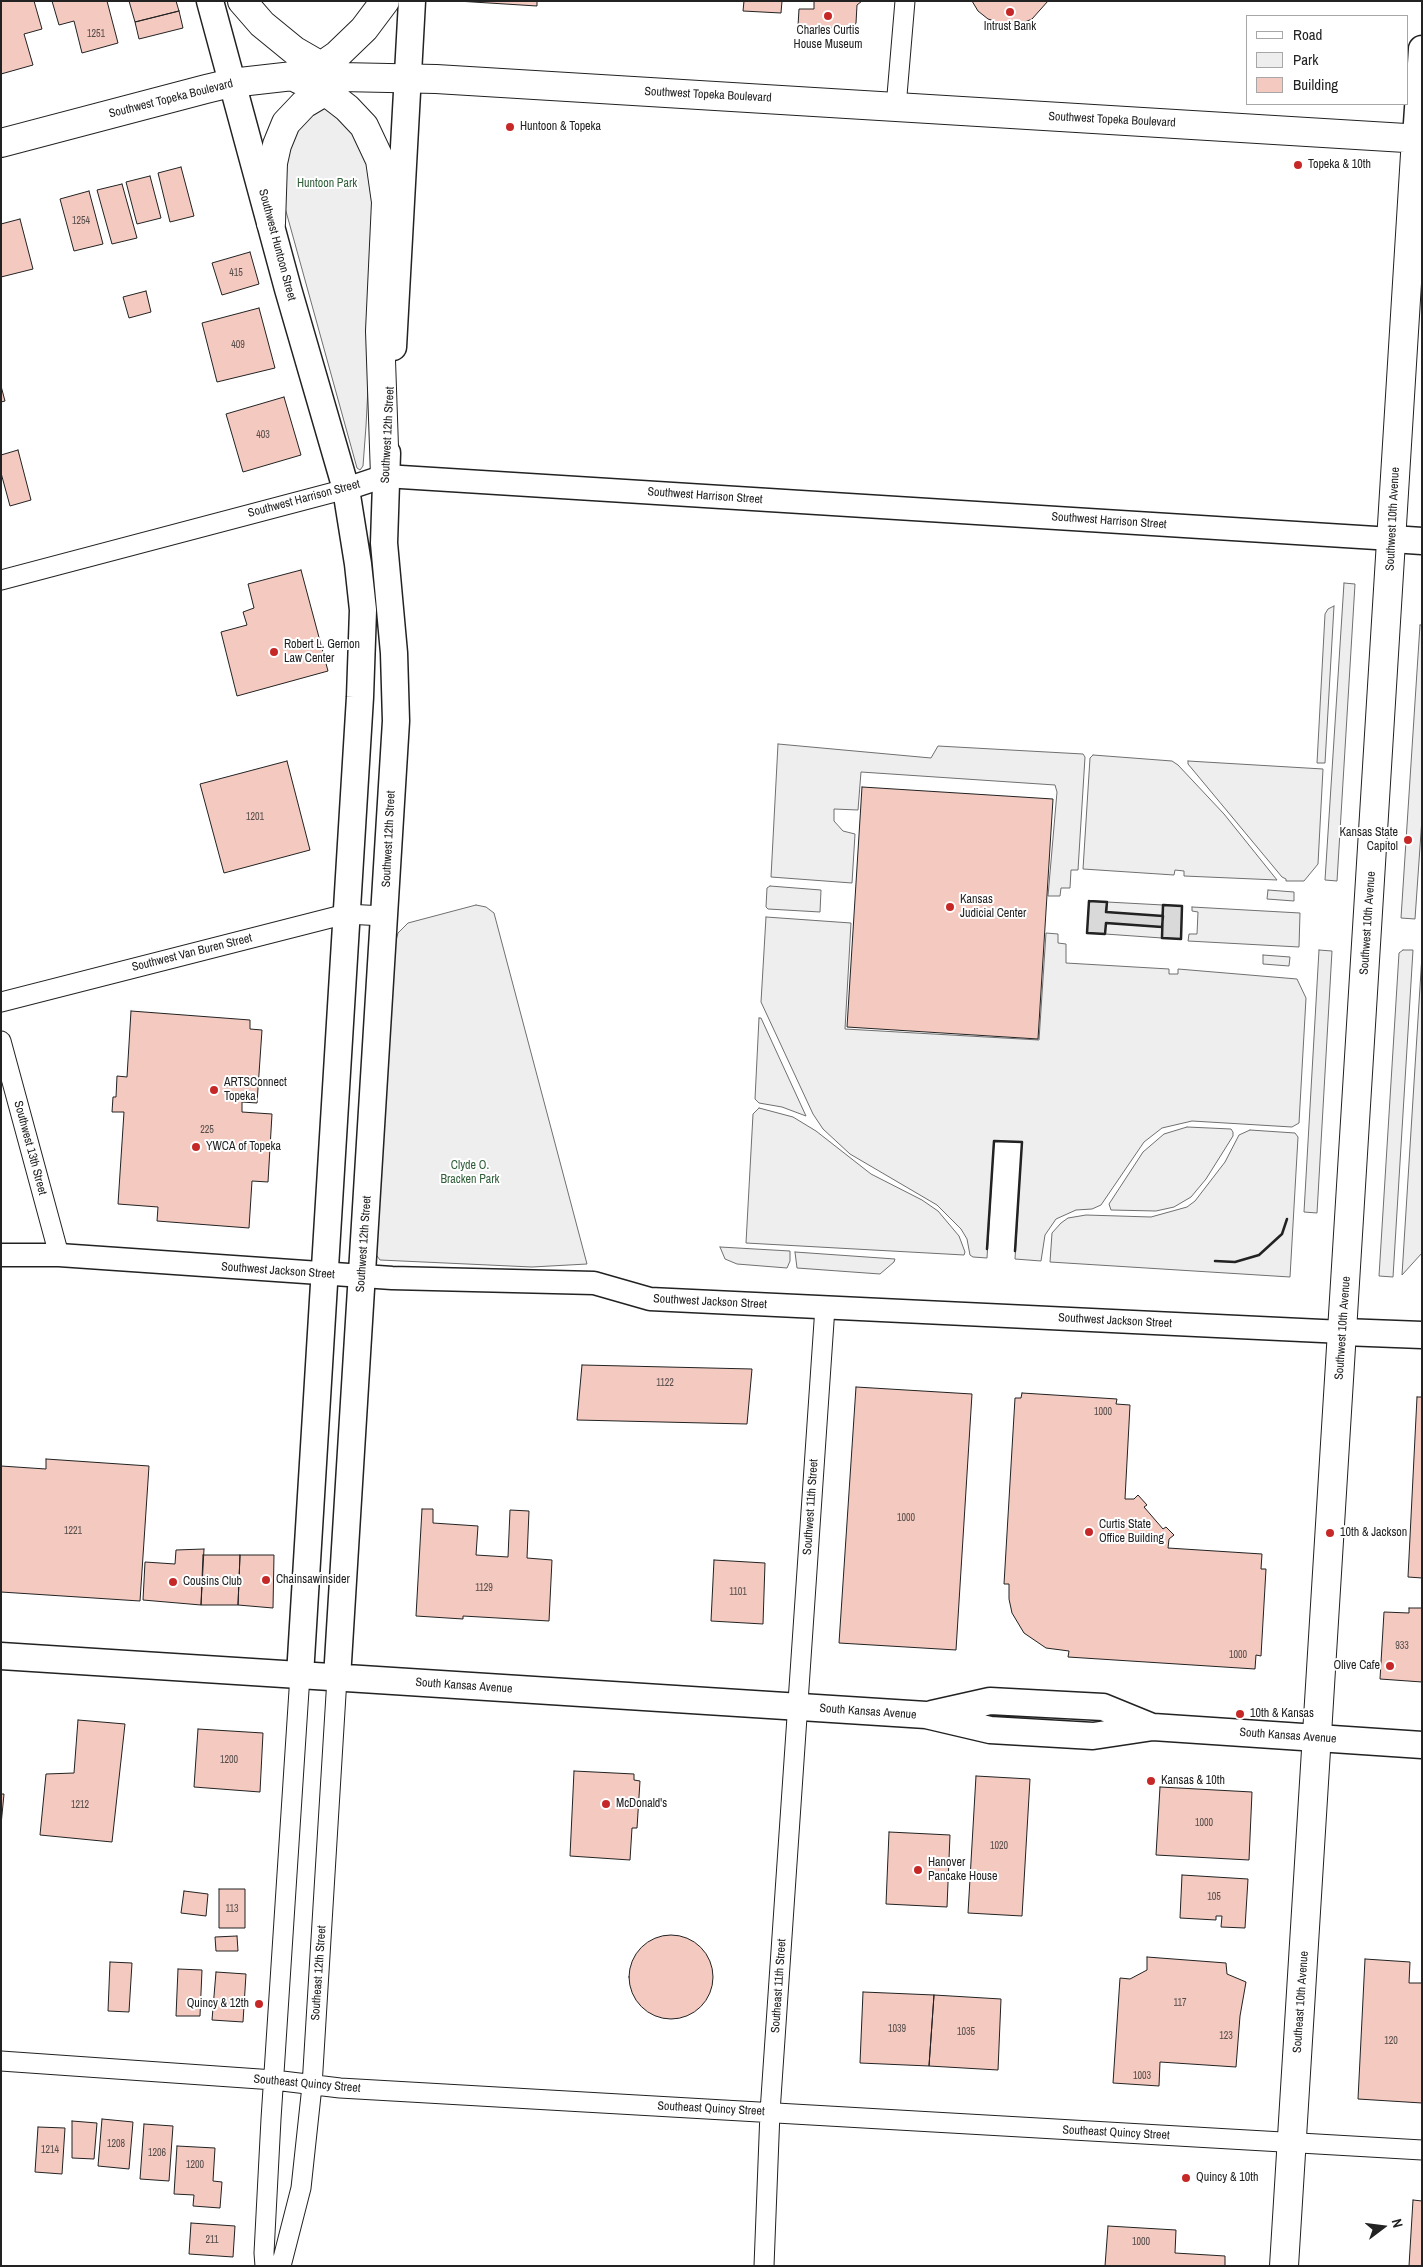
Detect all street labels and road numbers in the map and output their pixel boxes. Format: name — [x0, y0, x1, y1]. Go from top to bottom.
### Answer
street label: Southwest Topeka Boulevard — [107, 77, 235, 121]
street label: Southwest Topeka Boulevard — [644, 84, 772, 106]
street label: Southwest Topeka Boulevard — [1048, 109, 1176, 131]
street label: Southwest Huntoon Street — [255, 188, 299, 302]
street label: Southwest 12th Street — [378, 386, 398, 484]
street label: Southwest 10th Avenue — [1383, 467, 1403, 571]
street label: Southwest Harrison Street — [246, 477, 362, 521]
street label: Southwest Harrison Street — [647, 485, 763, 507]
street label: Southwest Harrison Street — [1051, 510, 1167, 532]
street label: Southwest 12th Street — [379, 790, 399, 888]
street label: Southwest 10th Avenue — [1357, 871, 1379, 975]
street label: Southwest Van Buren Street — [130, 931, 254, 975]
street label: Southwest 13th Street — [11, 1099, 49, 1197]
street label: Southwest 12th Street — [353, 1195, 375, 1293]
street label: Southwest Jackson Street — [221, 1260, 335, 1282]
street label: Southwest 10th Avenue — [1332, 1276, 1354, 1380]
street label: Southwest Jackson Street — [653, 1292, 767, 1312]
street label: Southwest Jackson Street — [1058, 1311, 1172, 1331]
street label: Southwest 11th Street — [800, 1459, 822, 1555]
street label: South Kansas Avenue — [415, 1675, 513, 1697]
street label: South Kansas Avenue — [819, 1701, 917, 1723]
street label: South Kansas Avenue — [1239, 1725, 1337, 1747]
street label: Southeast 12th Street — [308, 1925, 330, 2021]
street label: Southeast 11th Street — [769, 1938, 789, 2034]
street label: Southeast 10th Avenue — [1290, 1951, 1312, 2053]
street label: Southeast Quincy Street — [253, 2072, 361, 2096]
street label: Southeast Quincy Street — [657, 2099, 765, 2119]
street label: Southeast Quincy Street — [1062, 2123, 1170, 2143]

